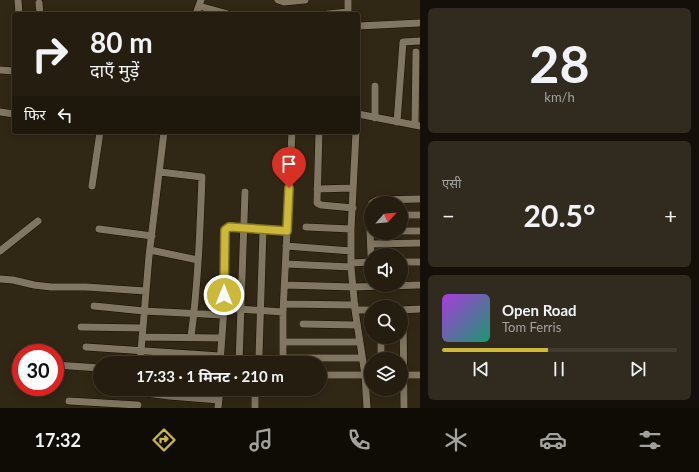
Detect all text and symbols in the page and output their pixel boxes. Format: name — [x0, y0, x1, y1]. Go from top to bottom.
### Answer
text: 80 m — [90, 25, 153, 59]
icon: right — [24, 28, 76, 80]
text: 28 — [529, 32, 590, 94]
text: दाएँ मुड़ें — [90, 59, 139, 81]
text: km/h — [544, 89, 575, 105]
icon: left — [54, 104, 76, 126]
text: फिर — [24, 105, 46, 123]
pin — [272, 147, 306, 188]
icon: arrive — [278, 153, 300, 175]
text: एसी — [442, 175, 461, 191]
north arrow — [364, 196, 408, 240]
map controls — [364, 196, 408, 396]
text: 20.5° — [524, 197, 595, 233]
text: − — [442, 202, 455, 229]
text: + — [664, 202, 677, 229]
button: sound — [364, 248, 408, 292]
position arrow — [203, 274, 245, 316]
button: search — [364, 300, 408, 344]
text: Open Road — [502, 301, 577, 319]
text: Tom Ferris — [502, 319, 561, 335]
speed limit sign: 30 — [12, 344, 64, 396]
button: layers — [364, 352, 408, 396]
icon: previous — [470, 358, 492, 380]
icon: pause — [548, 358, 570, 380]
icon: next — [627, 358, 649, 380]
text: 17:33 · 1 मिनट · 210 m — [136, 367, 284, 385]
icon: directions — [150, 426, 178, 454]
icon: music — [247, 426, 275, 454]
icon: phone — [345, 426, 373, 454]
icon: climate — [442, 426, 470, 454]
icon: car — [539, 426, 567, 454]
icon: filters — [636, 426, 664, 454]
text: 17:32 — [35, 429, 81, 451]

